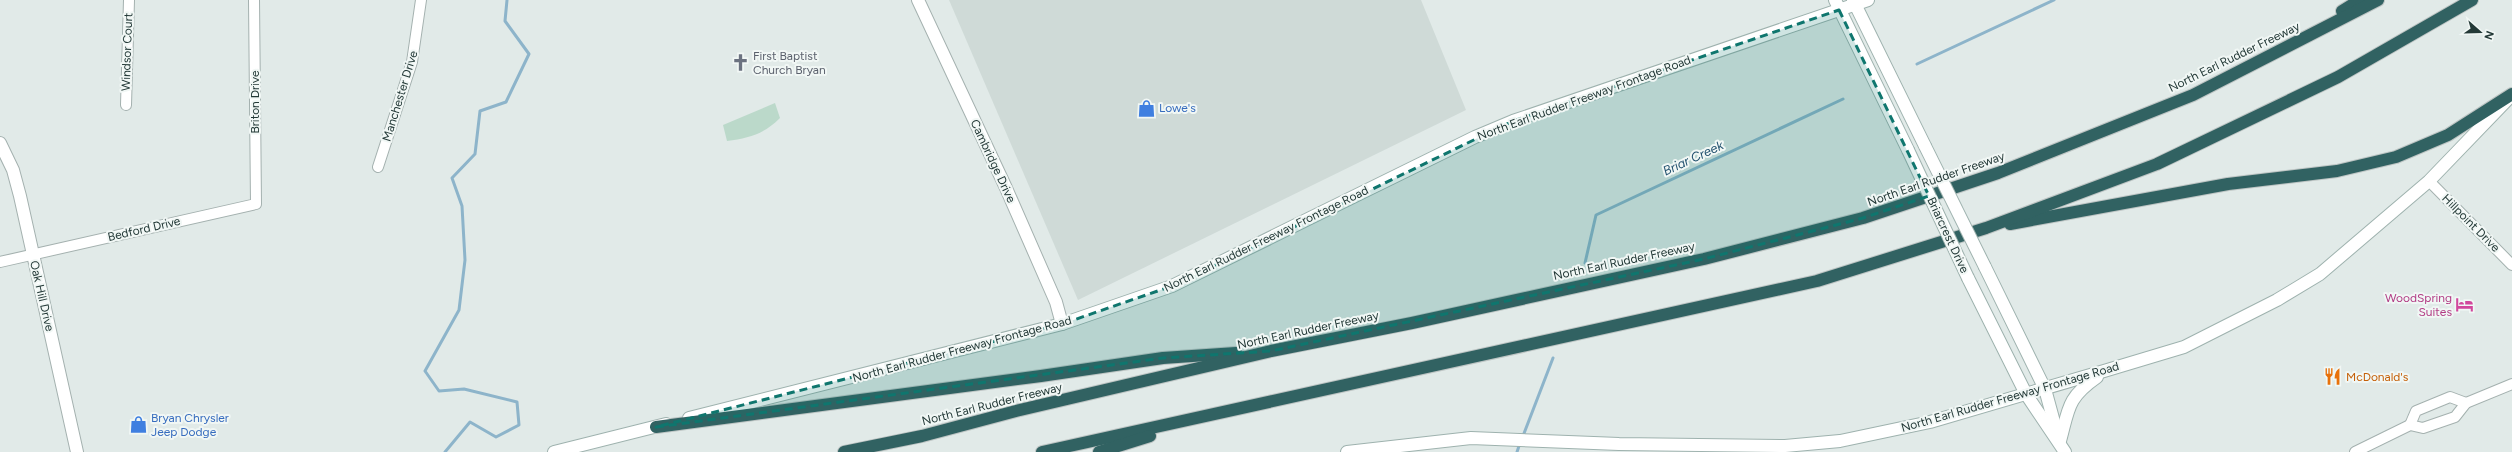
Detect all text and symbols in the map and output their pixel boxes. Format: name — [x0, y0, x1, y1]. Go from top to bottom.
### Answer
street label: Windsor Court — [119, 12, 135, 91]
north arrow — [2460, 12, 2500, 52]
street label: North Earl Rudder Freeway — [2166, 19, 2302, 95]
text: N — [2481, 29, 2496, 41]
street label: Manchester Drive — [380, 49, 421, 143]
place label: First Baptist Church Bryan — [753, 49, 826, 77]
church icon: First Baptist Church Bryan — [730, 53, 750, 73]
street label: North Earl Rudder Freeway Frontage Road — [1475, 53, 1693, 143]
street label: Briton Drive — [248, 70, 262, 134]
shop icon: Lowe's — [1136, 98, 1156, 118]
place label: Lowe's — [1159, 101, 1196, 115]
street label: Cambridge Drive — [968, 117, 1019, 205]
water label: Briar Creek — [1660, 137, 1726, 179]
street label: North Earl Rudder Freeway — [1866, 149, 2007, 209]
street label: North Earl Rudder Freeway Frontage Road — [1161, 183, 1371, 295]
street label: Hillpoint Drive — [2439, 191, 2503, 255]
street label: Briarcrest Drive — [1924, 195, 1972, 276]
street label: Bedford Drive — [106, 214, 182, 244]
street label: North Earl Rudder Freeway — [1552, 239, 1697, 283]
street label: Oak Hill Drive — [27, 259, 57, 333]
place label: WoodSpring Suites — [2385, 291, 2452, 319]
hotel icon: WoodSpring Suites — [2455, 295, 2475, 315]
street label: North Earl Rudder Freeway — [1236, 308, 1381, 352]
street label: North Earl Rudder Freeway Frontage Road — [851, 313, 1073, 385]
street label: North Earl Rudder Freeway Frontage Road — [1899, 359, 2121, 435]
restaurant icon: McDonald's — [2323, 367, 2343, 387]
place label: McDonald's — [2346, 370, 2409, 384]
street label: North Earl Rudder Freeway — [920, 380, 1064, 428]
place label: Bryan Chrysler Jeep Dodge — [151, 411, 229, 439]
shop icon: Bryan Chrysler Jeep Dodge — [128, 415, 148, 435]

